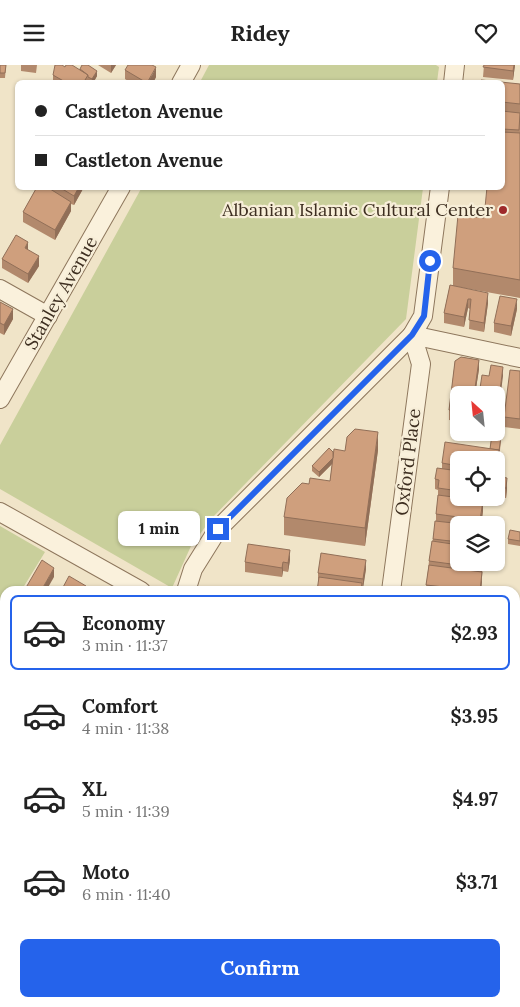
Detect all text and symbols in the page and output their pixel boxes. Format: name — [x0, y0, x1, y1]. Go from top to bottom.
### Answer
icon: menu — [20, 19, 48, 47]
text: Ridey — [230, 19, 290, 47]
icon: heart — [472, 19, 500, 47]
text: Castleton Avenue — [65, 99, 223, 123]
text: Castleton Avenue — [65, 148, 223, 172]
place label: Albanian Islamic Cultural Center — [221, 198, 493, 221]
marker: Albanian Islamic Cultural Center — [497, 204, 509, 216]
street label: Stanley Avenue — [19, 232, 102, 354]
route start — [419, 250, 441, 272]
north arrow — [450, 386, 505, 441]
map controls — [450, 386, 505, 571]
street label: Oxford Place — [390, 407, 426, 517]
button: locate — [450, 451, 505, 506]
callout: 1 min — [118, 511, 200, 547]
button: layers — [450, 516, 505, 571]
text: 1 min — [139, 518, 179, 538]
route end — [207, 518, 229, 540]
icon: car — [22, 610, 67, 655]
text: Economy — [82, 611, 165, 635]
text: $2.93 — [451, 621, 498, 645]
text: 3 min · 11:37 — [82, 635, 168, 655]
icon: car — [22, 693, 67, 738]
text: Comfort — [82, 694, 158, 718]
text: $3.95 — [451, 704, 498, 728]
text: 4 min · 11:38 — [82, 718, 169, 738]
icon: car — [22, 776, 67, 821]
text: XL — [82, 777, 107, 801]
text: $4.97 — [452, 787, 498, 811]
text: 5 min · 11:39 — [82, 801, 170, 821]
icon: car — [22, 859, 67, 904]
text: Moto — [82, 860, 129, 884]
text: $3.71 — [456, 870, 498, 894]
text: 6 min · 11:40 — [82, 884, 171, 904]
button: Confirm — [20, 939, 500, 997]

